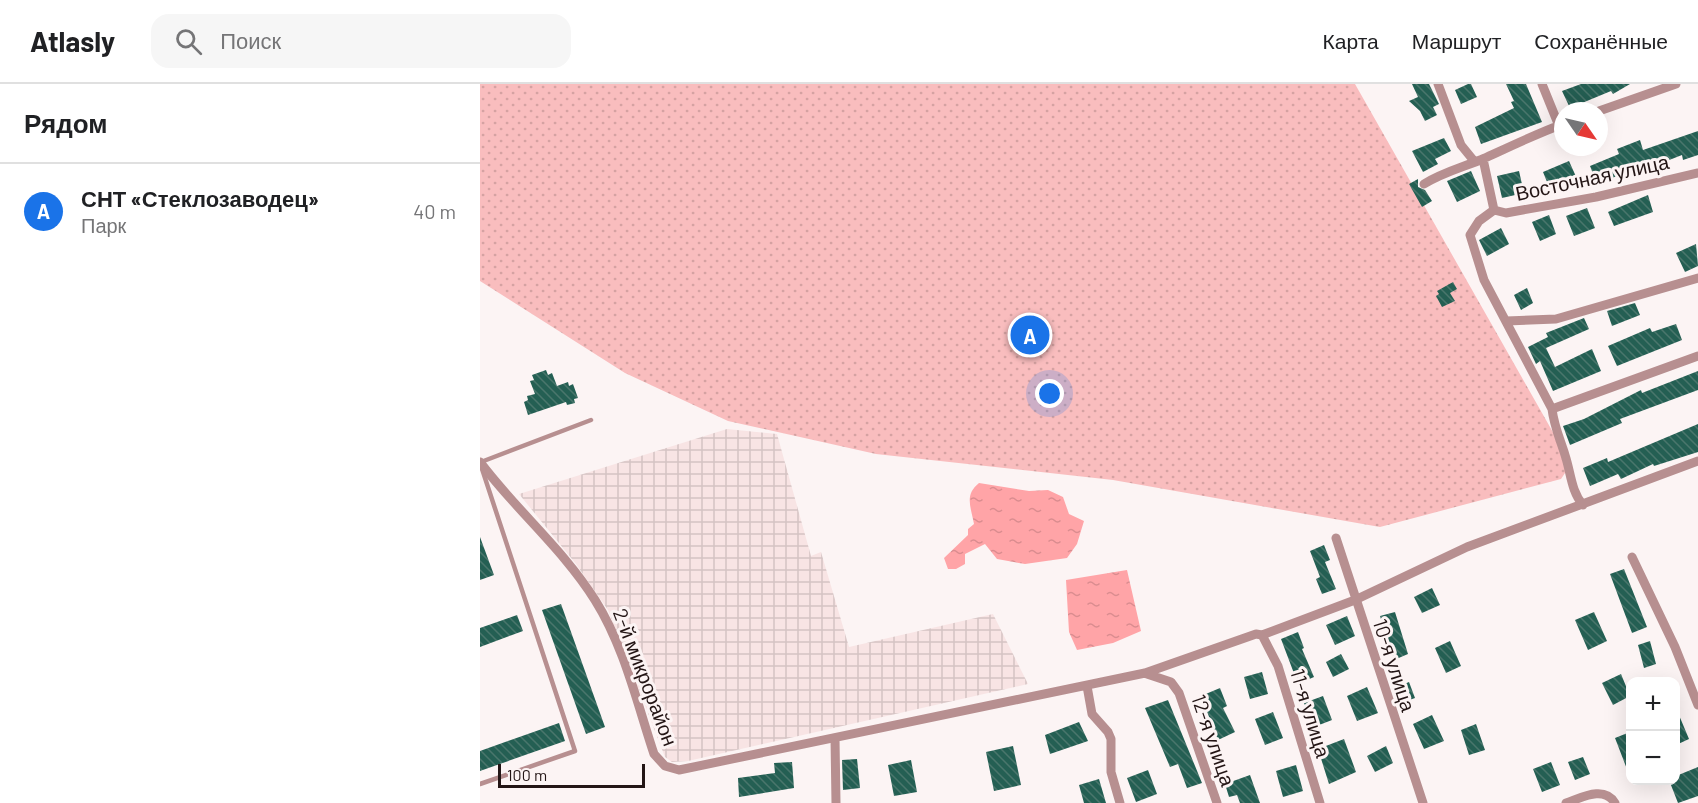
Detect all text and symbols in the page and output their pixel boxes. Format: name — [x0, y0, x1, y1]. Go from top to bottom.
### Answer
search box — [151, 14, 571, 68]
text: Atlasly — [30, 24, 115, 58]
icon: search — [172, 25, 205, 58]
text: Поиск — [220, 27, 281, 53]
text: Карта — [1323, 28, 1379, 53]
text: Маршрут — [1412, 28, 1501, 53]
text: Сохранённые — [1534, 28, 1668, 53]
north arrow — [1554, 102, 1608, 156]
text: Рядом — [24, 107, 107, 138]
street label: Восточная улица — [1513, 149, 1672, 205]
text: СНТ «Стеклозаводец» — [81, 185, 319, 211]
text: A — [37, 199, 50, 223]
text: 40 m — [413, 199, 456, 223]
text: Парк — [81, 213, 126, 237]
pin: A — [1010, 312, 1050, 358]
your location — [1035, 379, 1064, 408]
street label: 2-й микрорайон — [609, 605, 683, 749]
street label: 10-я улица — [1369, 616, 1422, 715]
street label: 11-я улица — [1286, 666, 1336, 761]
map controls — [1626, 677, 1680, 785]
button: + — [1626, 677, 1680, 731]
street label: 12-я улица — [1187, 691, 1241, 790]
button: − — [1626, 731, 1680, 785]
scale bar — [498, 761, 645, 788]
text: 100 m — [507, 765, 547, 784]

